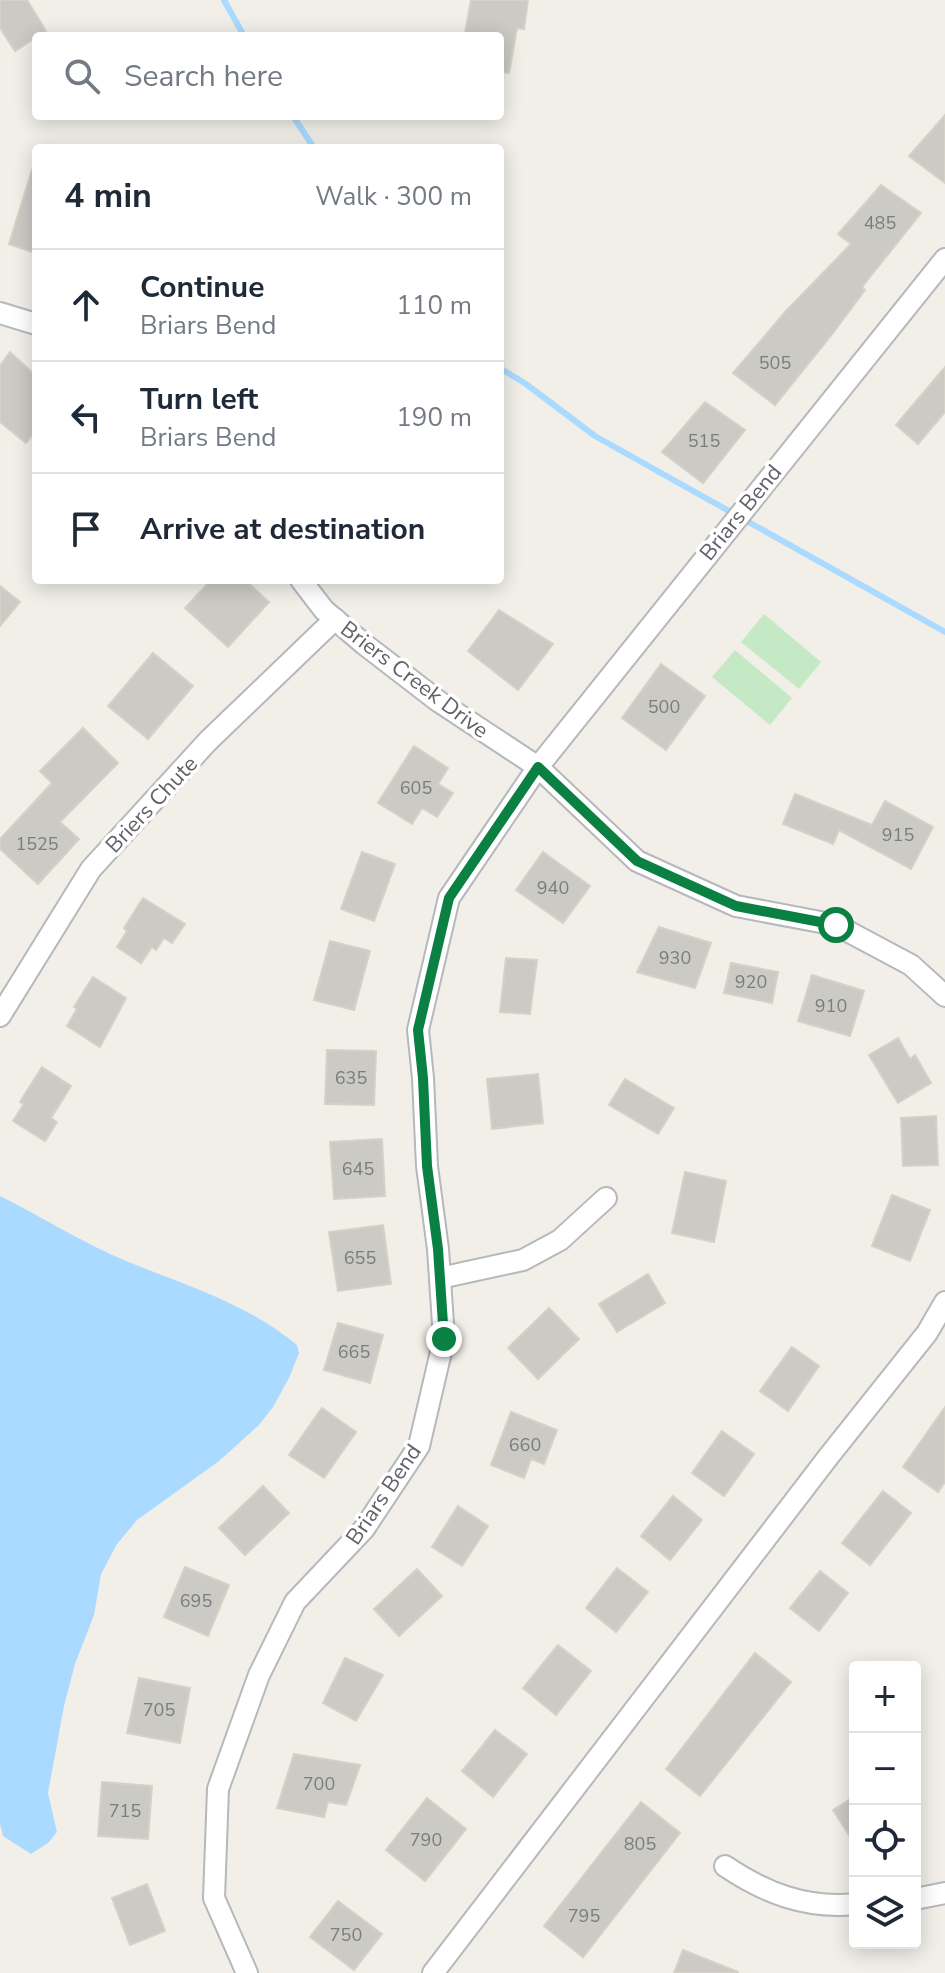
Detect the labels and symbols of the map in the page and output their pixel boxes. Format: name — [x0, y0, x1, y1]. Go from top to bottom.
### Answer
house number: 485 — [864, 211, 896, 235]
house number: 505 — [759, 351, 791, 375]
house number: 515 — [688, 429, 720, 453]
street label: Briars Bend — [693, 458, 789, 567]
street label: Briers Creek Drive — [334, 614, 495, 745]
house number: 500 — [648, 695, 680, 719]
street label: Briers Chute — [99, 750, 204, 860]
house number: 605 — [400, 776, 432, 800]
house number: 915 — [882, 823, 914, 847]
house number: 1525 — [15, 832, 59, 856]
house number: 940 — [537, 876, 569, 900]
route start — [818, 907, 854, 943]
house number: 930 — [659, 946, 691, 970]
house number: 920 — [735, 970, 767, 994]
house number: 910 — [815, 994, 847, 1018]
house number: 635 — [335, 1066, 367, 1090]
house number: 645 — [342, 1157, 374, 1181]
house number: 655 — [344, 1246, 376, 1270]
route end — [426, 1321, 462, 1357]
house number: 665 — [338, 1340, 370, 1364]
house number: 660 — [509, 1433, 541, 1457]
street label: Briars Bend — [339, 1438, 429, 1551]
house number: 695 — [180, 1589, 212, 1613]
house number: 705 — [143, 1698, 175, 1722]
house number: 700 — [303, 1772, 335, 1796]
house number: 715 — [109, 1799, 141, 1823]
house number: 790 — [410, 1828, 442, 1852]
house number: 805 — [624, 1832, 656, 1856]
house number: 795 — [568, 1904, 600, 1928]
house number: 750 — [330, 1923, 362, 1947]

